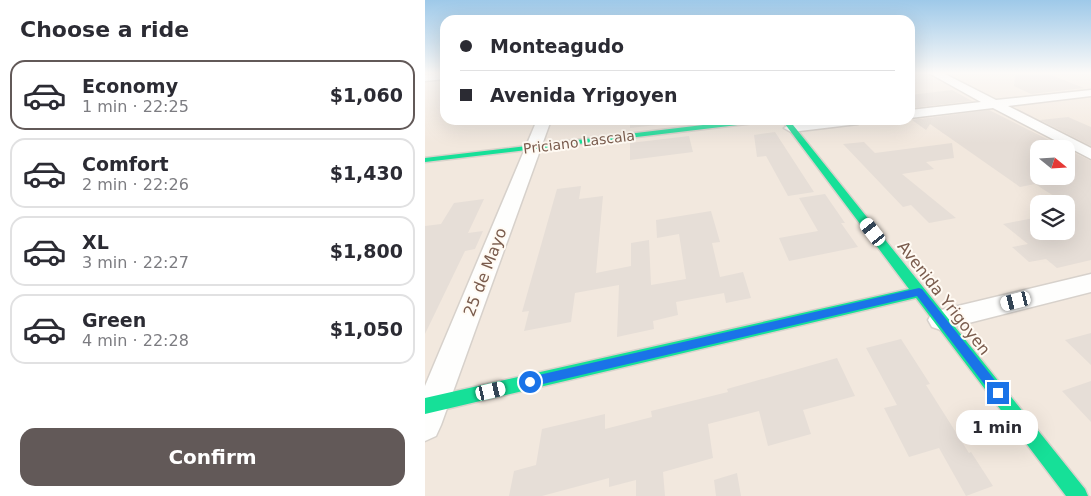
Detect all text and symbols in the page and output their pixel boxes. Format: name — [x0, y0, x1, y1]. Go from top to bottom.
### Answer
text: Choose a ride — [20, 17, 189, 42]
text: Monteagudo — [490, 35, 624, 57]
icon: car — [22, 73, 67, 118]
text: Economy — [82, 75, 178, 97]
text: $1,060 — [330, 84, 403, 106]
text: Avenida Yrigoyen — [490, 84, 677, 106]
text: 1 min · 22:25 — [82, 97, 189, 116]
street label: Priciano Lascala — [522, 127, 636, 157]
north arrow — [1030, 140, 1075, 185]
map controls — [1030, 140, 1075, 240]
icon: car — [22, 151, 67, 196]
text: Comfort — [82, 153, 169, 175]
text: $1,430 — [330, 162, 403, 184]
text: 2 min · 22:26 — [82, 175, 189, 194]
button: layers — [1030, 195, 1075, 240]
car — [857, 216, 888, 248]
street label: 25 de Mayo — [459, 225, 511, 319]
icon: car — [22, 229, 67, 274]
text: XL — [82, 231, 109, 253]
street label: Avenida Yrigoyen — [894, 237, 994, 359]
text: $1,800 — [330, 240, 403, 262]
text: 3 min · 22:27 — [82, 253, 189, 272]
car — [999, 290, 1032, 312]
icon: car — [22, 307, 67, 352]
text: Green — [82, 309, 146, 331]
text: $1,050 — [330, 318, 403, 340]
text: 4 min · 22:28 — [82, 331, 189, 350]
route start — [519, 371, 541, 393]
car — [474, 380, 507, 402]
route end — [987, 382, 1009, 404]
callout: 1 min — [957, 410, 1039, 446]
text: 1 min — [972, 418, 1022, 437]
button: Confirm — [20, 428, 405, 486]

